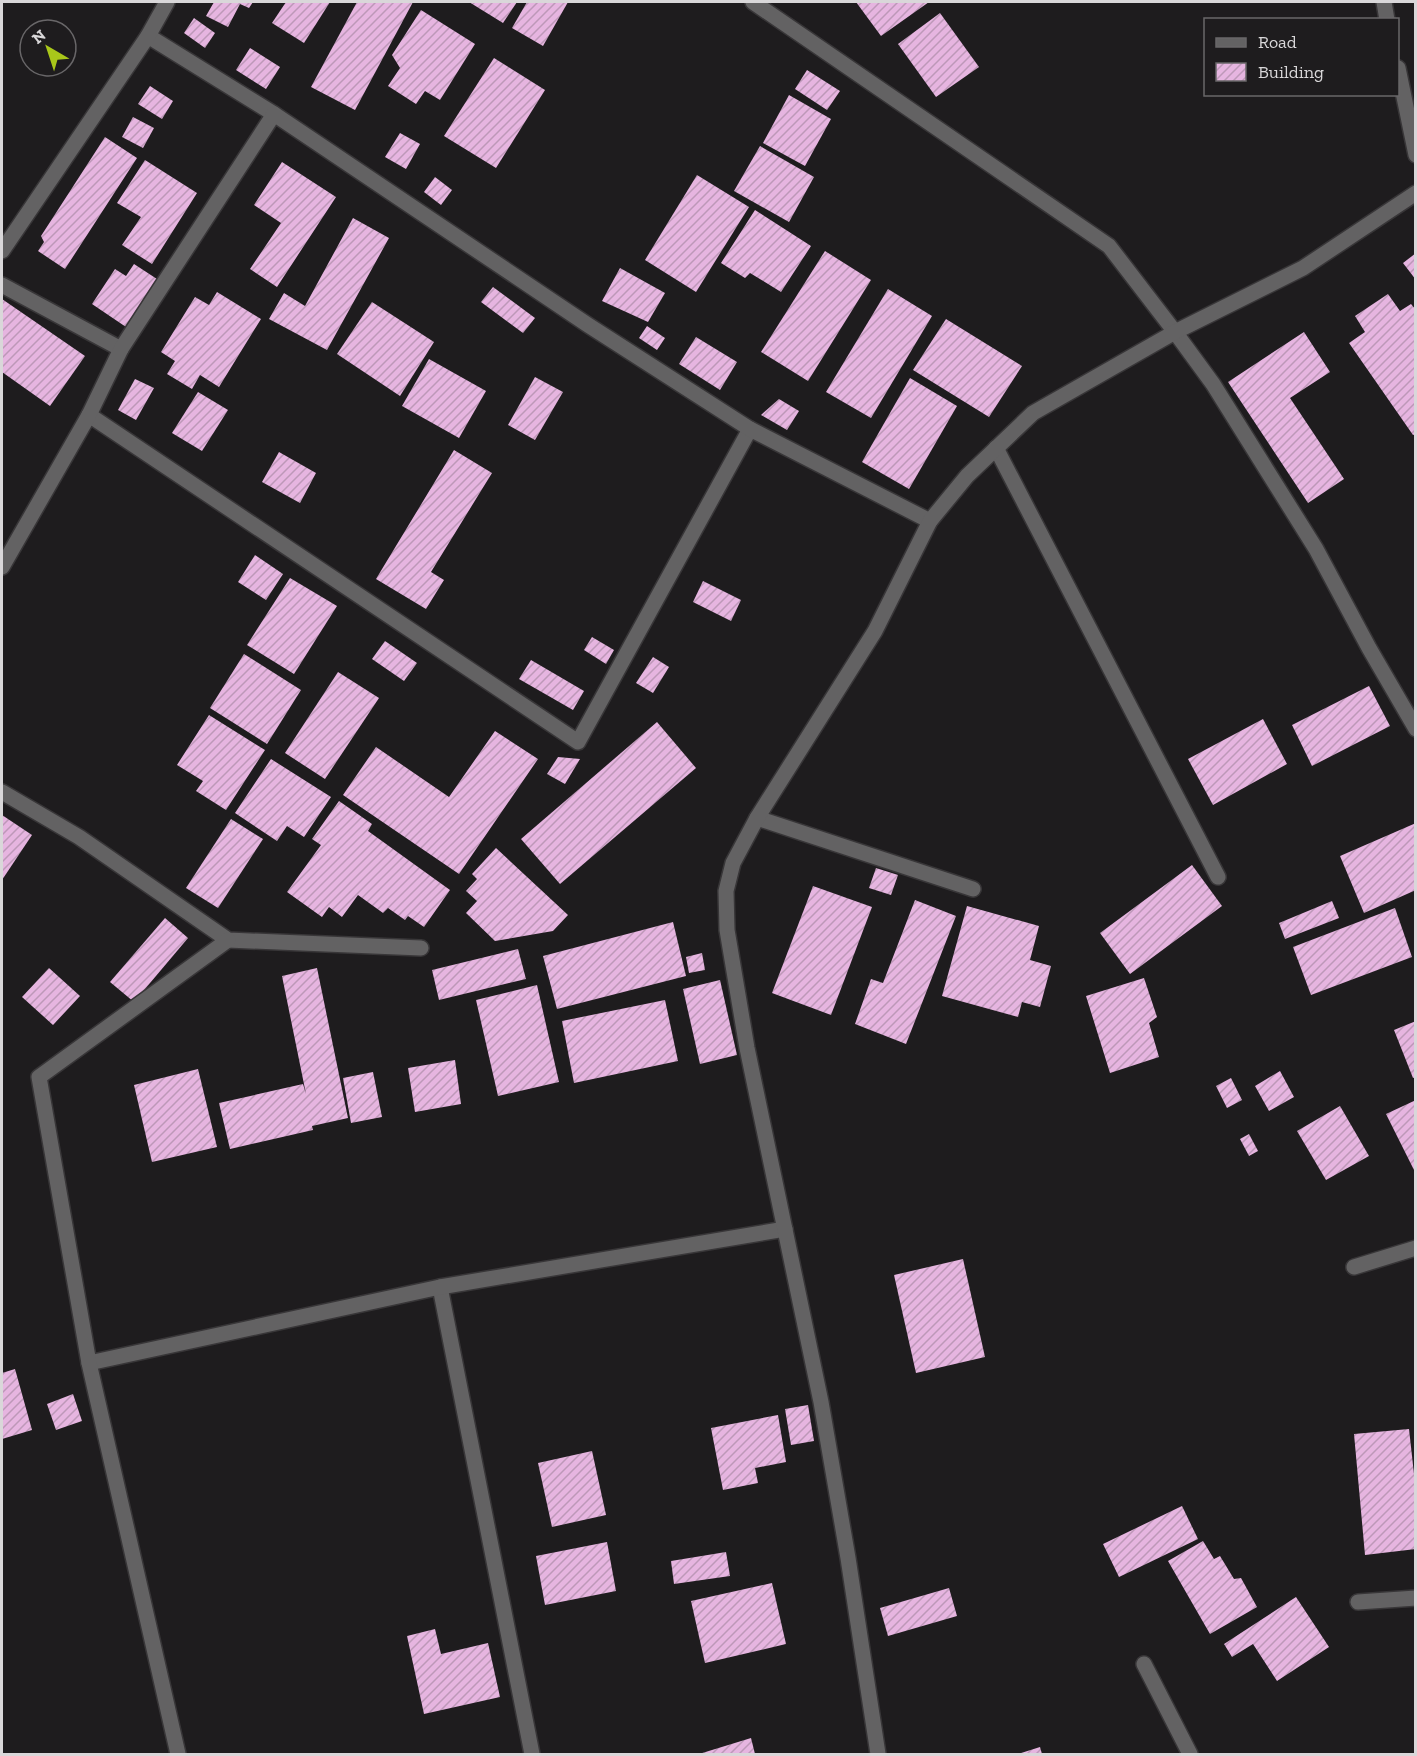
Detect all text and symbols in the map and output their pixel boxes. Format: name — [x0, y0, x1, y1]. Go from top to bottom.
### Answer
north arrow — [18, 18, 78, 78]
legend — [1204, 18, 1399, 96]
text: N — [28, 26, 50, 48]
text: Road — [1258, 31, 1297, 53]
text: Building — [1258, 61, 1324, 83]

